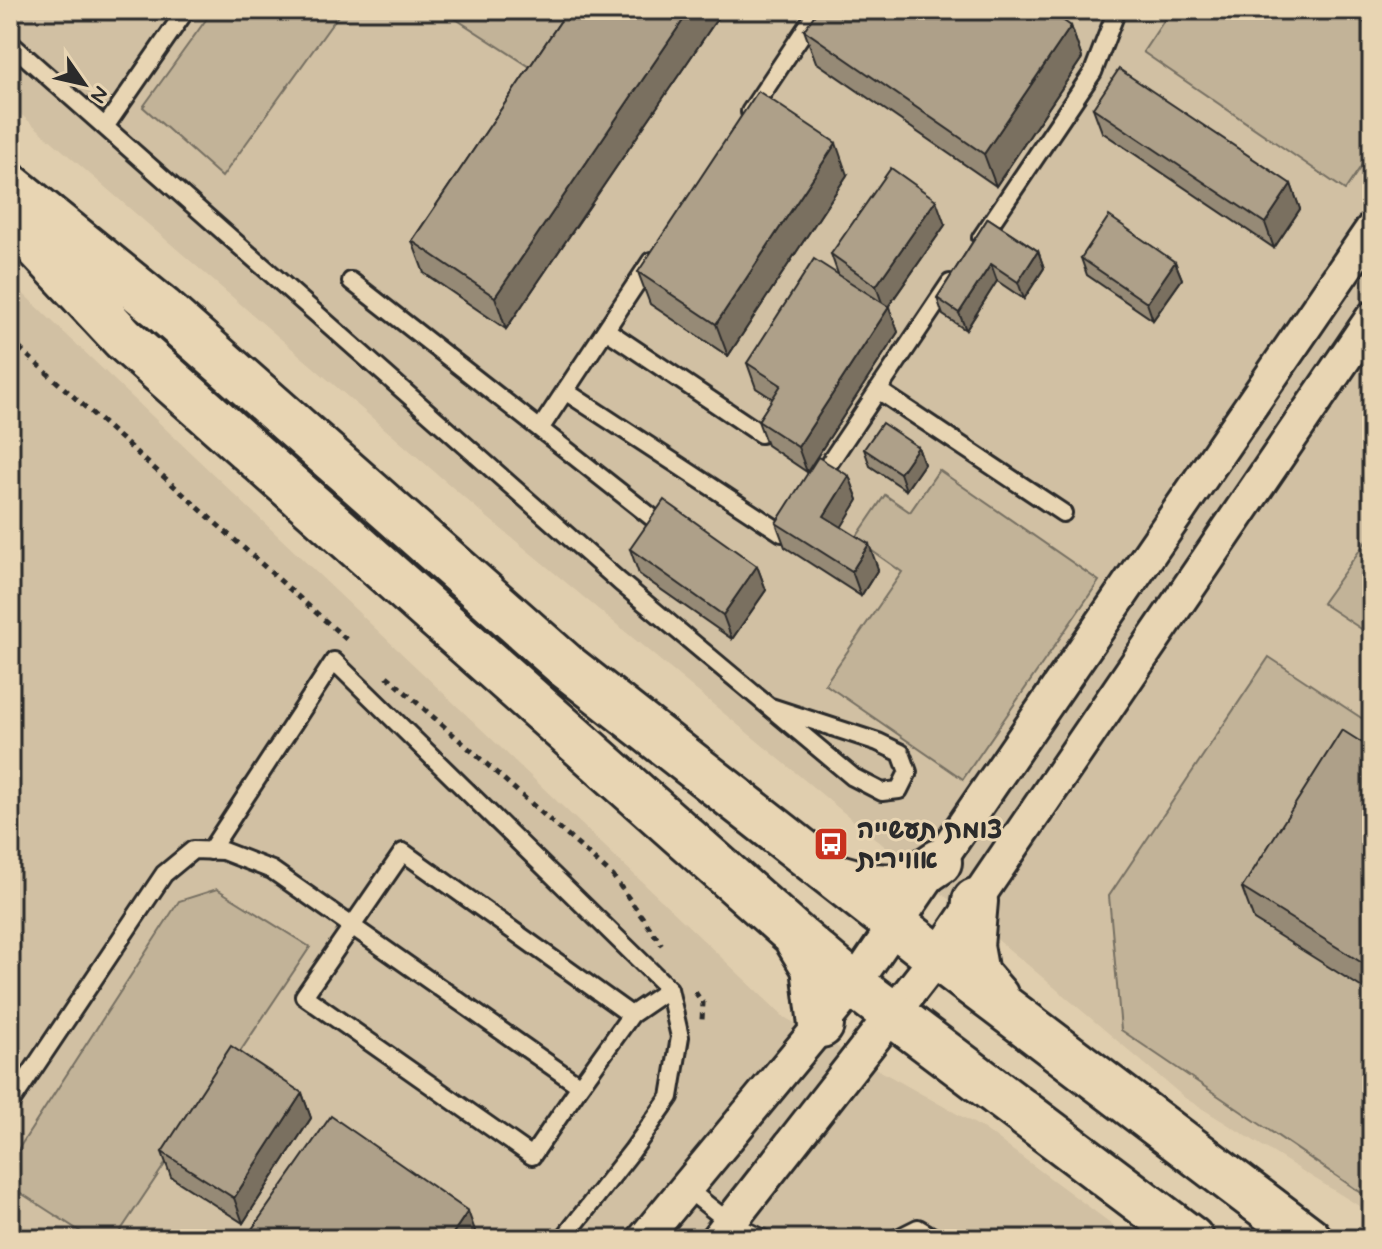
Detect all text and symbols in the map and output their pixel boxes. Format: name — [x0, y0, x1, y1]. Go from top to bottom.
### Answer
north arrow — [44, 44, 124, 124]
text: N — [83, 80, 115, 108]
place label: צומת תעשייה אווירית — [855, 814, 1003, 878]
bus stop icon: צומת תעשייה אווירית — [812, 825, 850, 863]

